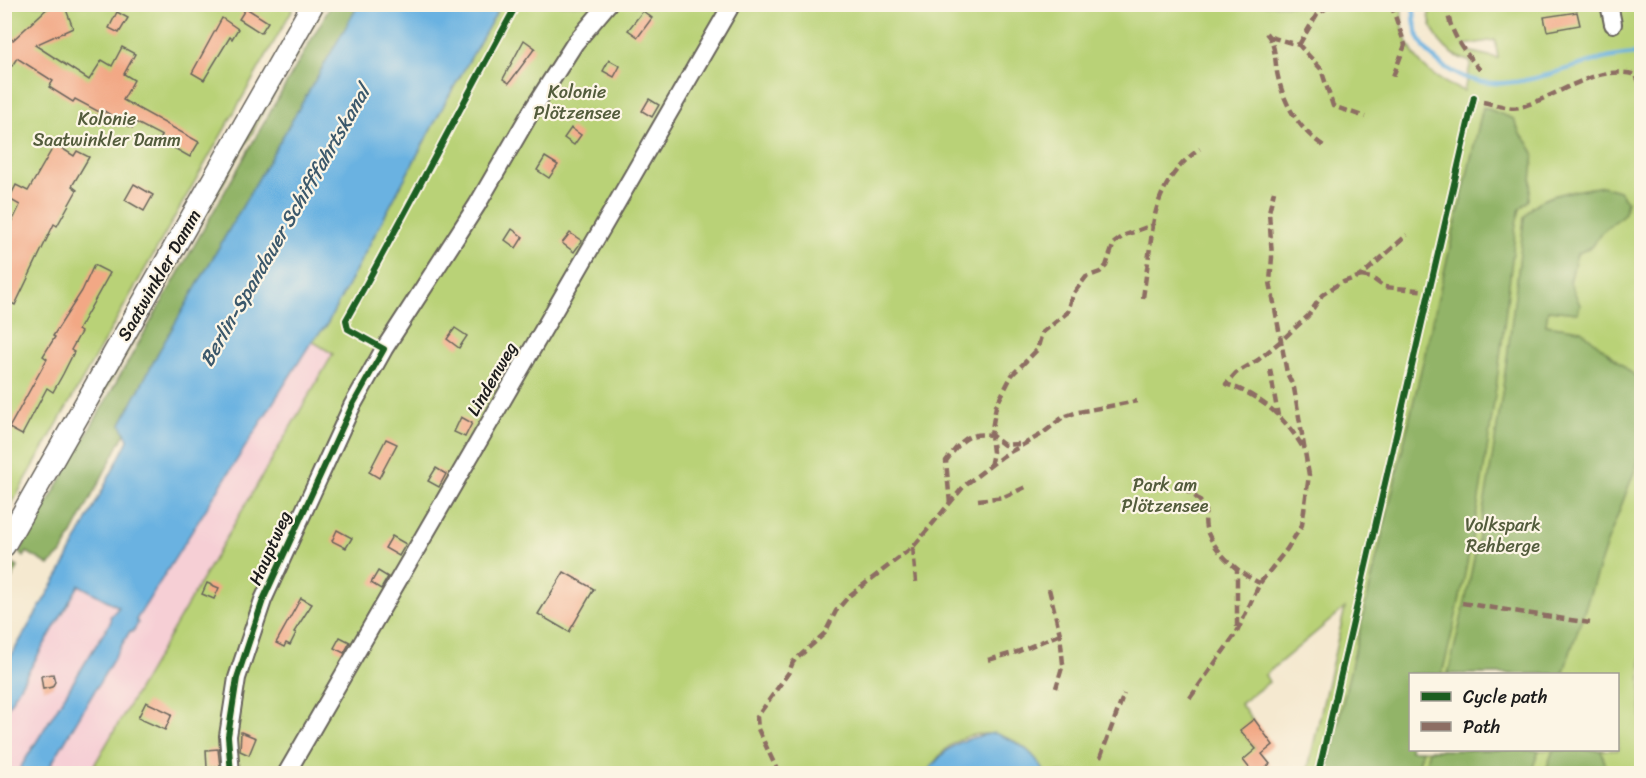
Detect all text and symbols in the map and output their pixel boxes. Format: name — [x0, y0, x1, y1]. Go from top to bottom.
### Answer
water label: Berlin-Spandauer Schifffahrtskanal — [190, 75, 382, 373]
park label: Kolonie Plötzensee — [534, 76, 621, 129]
park label: Kolonie Saatwinkler Damm — [33, 103, 181, 156]
street label: Saatwinkler Damm — [108, 203, 210, 347]
street label: Lindenweg — [458, 336, 526, 422]
park label: Park am Plötzensee — [1122, 469, 1209, 522]
street label: Hauptweg — [239, 505, 301, 591]
park label: Volkspark Rehberge — [1465, 509, 1541, 562]
legend — [1409, 673, 1619, 751]
text: Cycle path — [1463, 681, 1547, 713]
text: Path — [1463, 711, 1500, 743]

